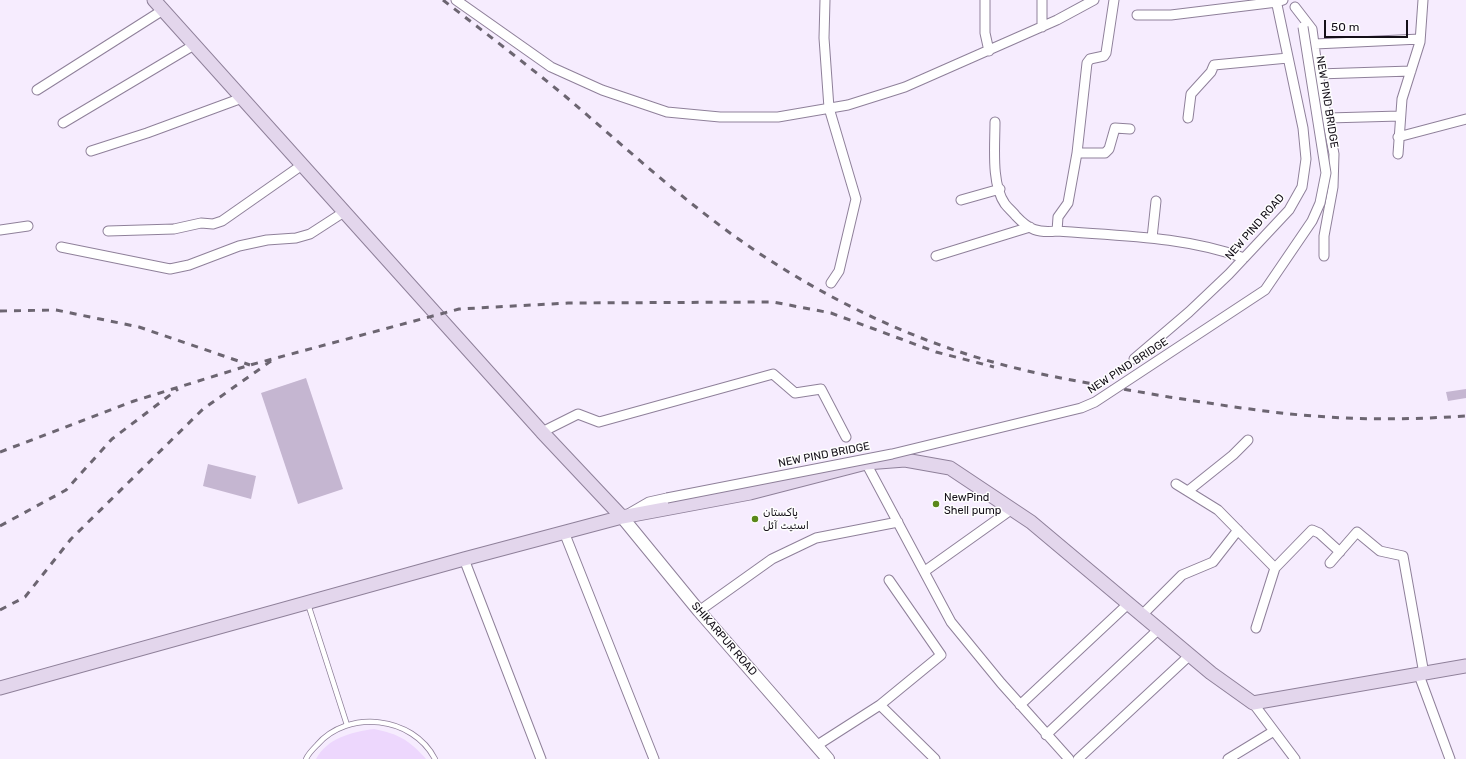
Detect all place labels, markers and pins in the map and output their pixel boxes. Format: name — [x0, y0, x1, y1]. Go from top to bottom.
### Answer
place label: NewPind Shell pump — [944, 491, 1001, 517]
marker: NewPind Shell pump — [931, 499, 941, 509]
place label: پاکستان اسٹیٹ آئل — [763, 506, 809, 532]
marker: پاکستان اسٹیٹ آئل — [750, 514, 760, 524]

